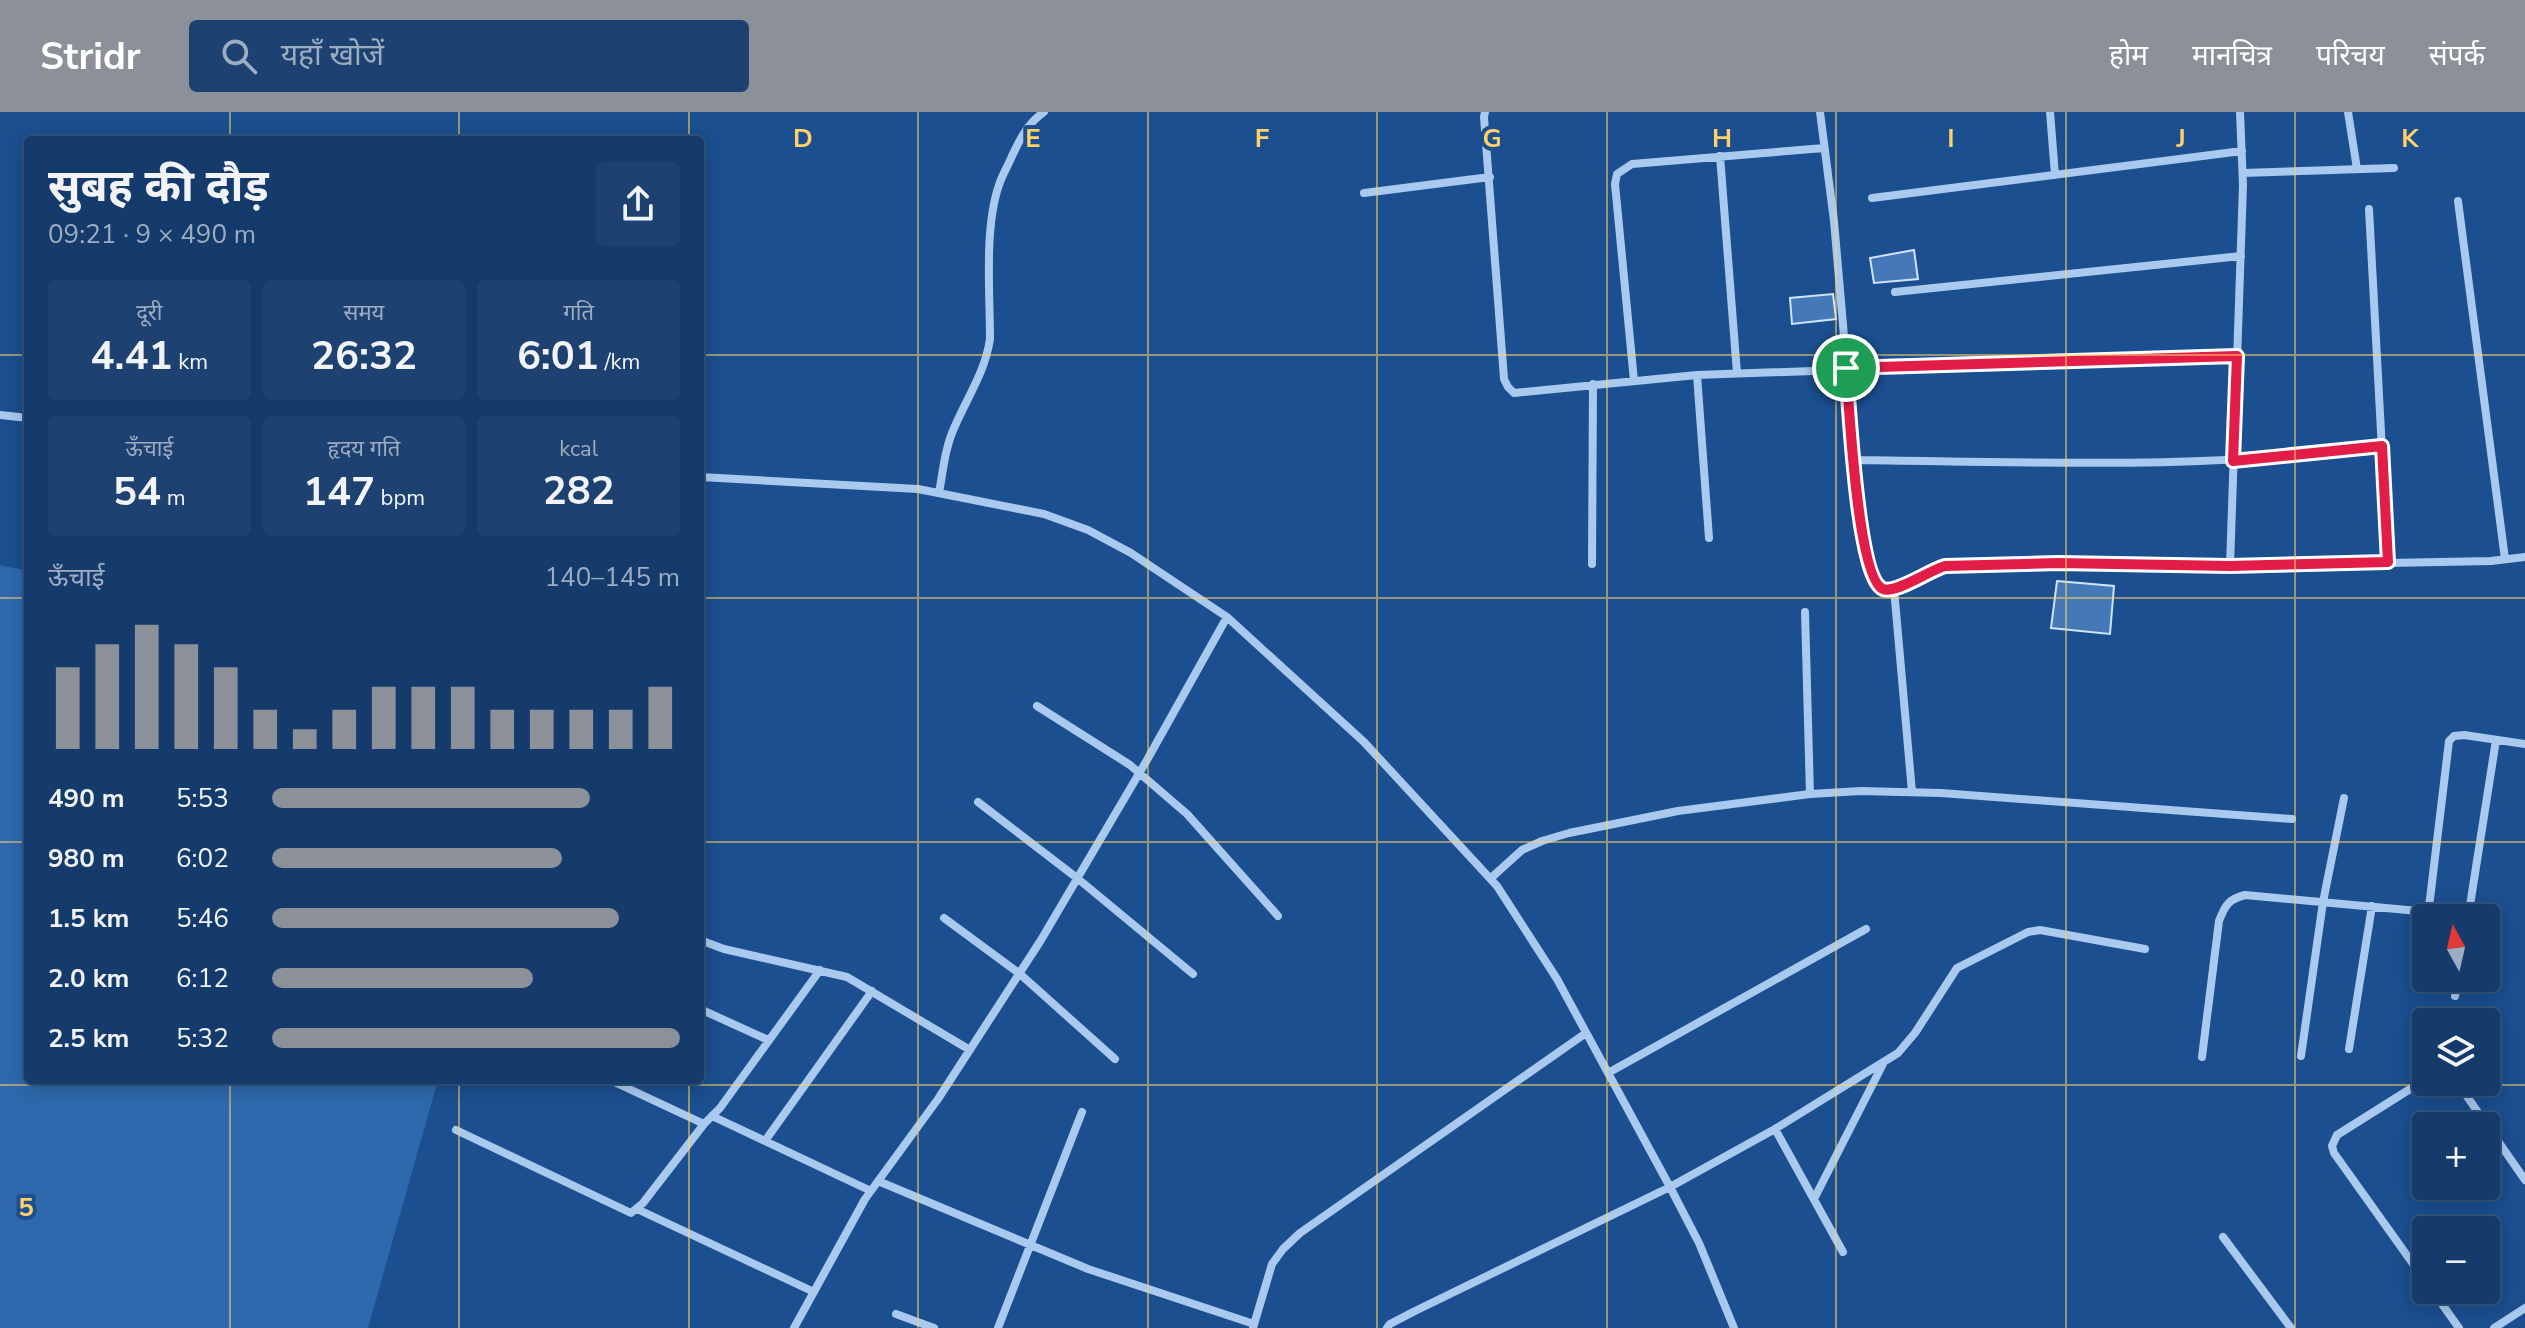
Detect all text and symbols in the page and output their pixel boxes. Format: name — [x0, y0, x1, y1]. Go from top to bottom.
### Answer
search box — [189, 20, 749, 92]
text: Stridr — [40, 31, 141, 82]
icon: search — [217, 34, 261, 78]
text: यहाँ खोजें — [281, 35, 384, 76]
text: होम — [2109, 37, 2148, 75]
text: मानचित्र — [2192, 37, 2272, 75]
text: परिचय — [2316, 37, 2385, 75]
text: संपर्क — [2429, 37, 2485, 75]
text: D — [793, 121, 813, 156]
text: E — [1025, 121, 1041, 156]
text: F — [1255, 121, 1269, 156]
text: G — [1482, 121, 1502, 156]
text: H — [1712, 121, 1732, 156]
text: I — [1947, 121, 1955, 156]
text: J — [2175, 121, 2186, 156]
text: K — [2401, 121, 2419, 156]
text: सुबह की दौड़ — [48, 157, 269, 217]
button: share — [596, 162, 680, 246]
text: 09:21 · 9 × 490 m — [48, 217, 256, 252]
text: दूरी — [136, 298, 163, 328]
text: समय — [344, 298, 384, 328]
text: गति — [563, 298, 594, 328]
text: 4.41 — [91, 329, 173, 383]
text: 26:32 — [311, 329, 417, 383]
text: 6:01 — [517, 329, 599, 383]
pin — [1812, 334, 1880, 402]
icon: arrive — [1824, 346, 1868, 390]
text: km — [173, 347, 208, 377]
text: /km — [599, 347, 640, 377]
text: ऊँचाई — [125, 434, 173, 464]
text: हृदय गति — [328, 434, 400, 464]
text: kcal — [559, 434, 598, 464]
text: 282 — [543, 464, 615, 518]
text: 54 — [113, 465, 161, 519]
text: 147 — [303, 465, 375, 519]
text: m — [161, 483, 186, 513]
text: bpm — [375, 483, 425, 513]
text: ऊँचाई — [48, 560, 104, 595]
text: 140–145 m — [544, 560, 680, 595]
text: 490 m — [48, 781, 125, 816]
text: 5:53 — [176, 781, 229, 816]
text: 980 m — [48, 841, 125, 876]
text: 6:02 — [176, 841, 229, 876]
text: 1.5 km — [48, 901, 129, 936]
text: 5:46 — [176, 901, 229, 936]
north arrow — [2412, 904, 2500, 992]
map controls — [2412, 904, 2500, 1304]
text: 2.0 km — [48, 961, 129, 996]
text: 6:12 — [176, 961, 229, 996]
button: layers — [2412, 1008, 2500, 1096]
text: 2.5 km — [48, 1021, 129, 1056]
text: 5:32 — [176, 1021, 229, 1056]
button: + — [2412, 1112, 2500, 1200]
text: 5 — [18, 1190, 34, 1225]
button: − — [2412, 1216, 2500, 1304]

